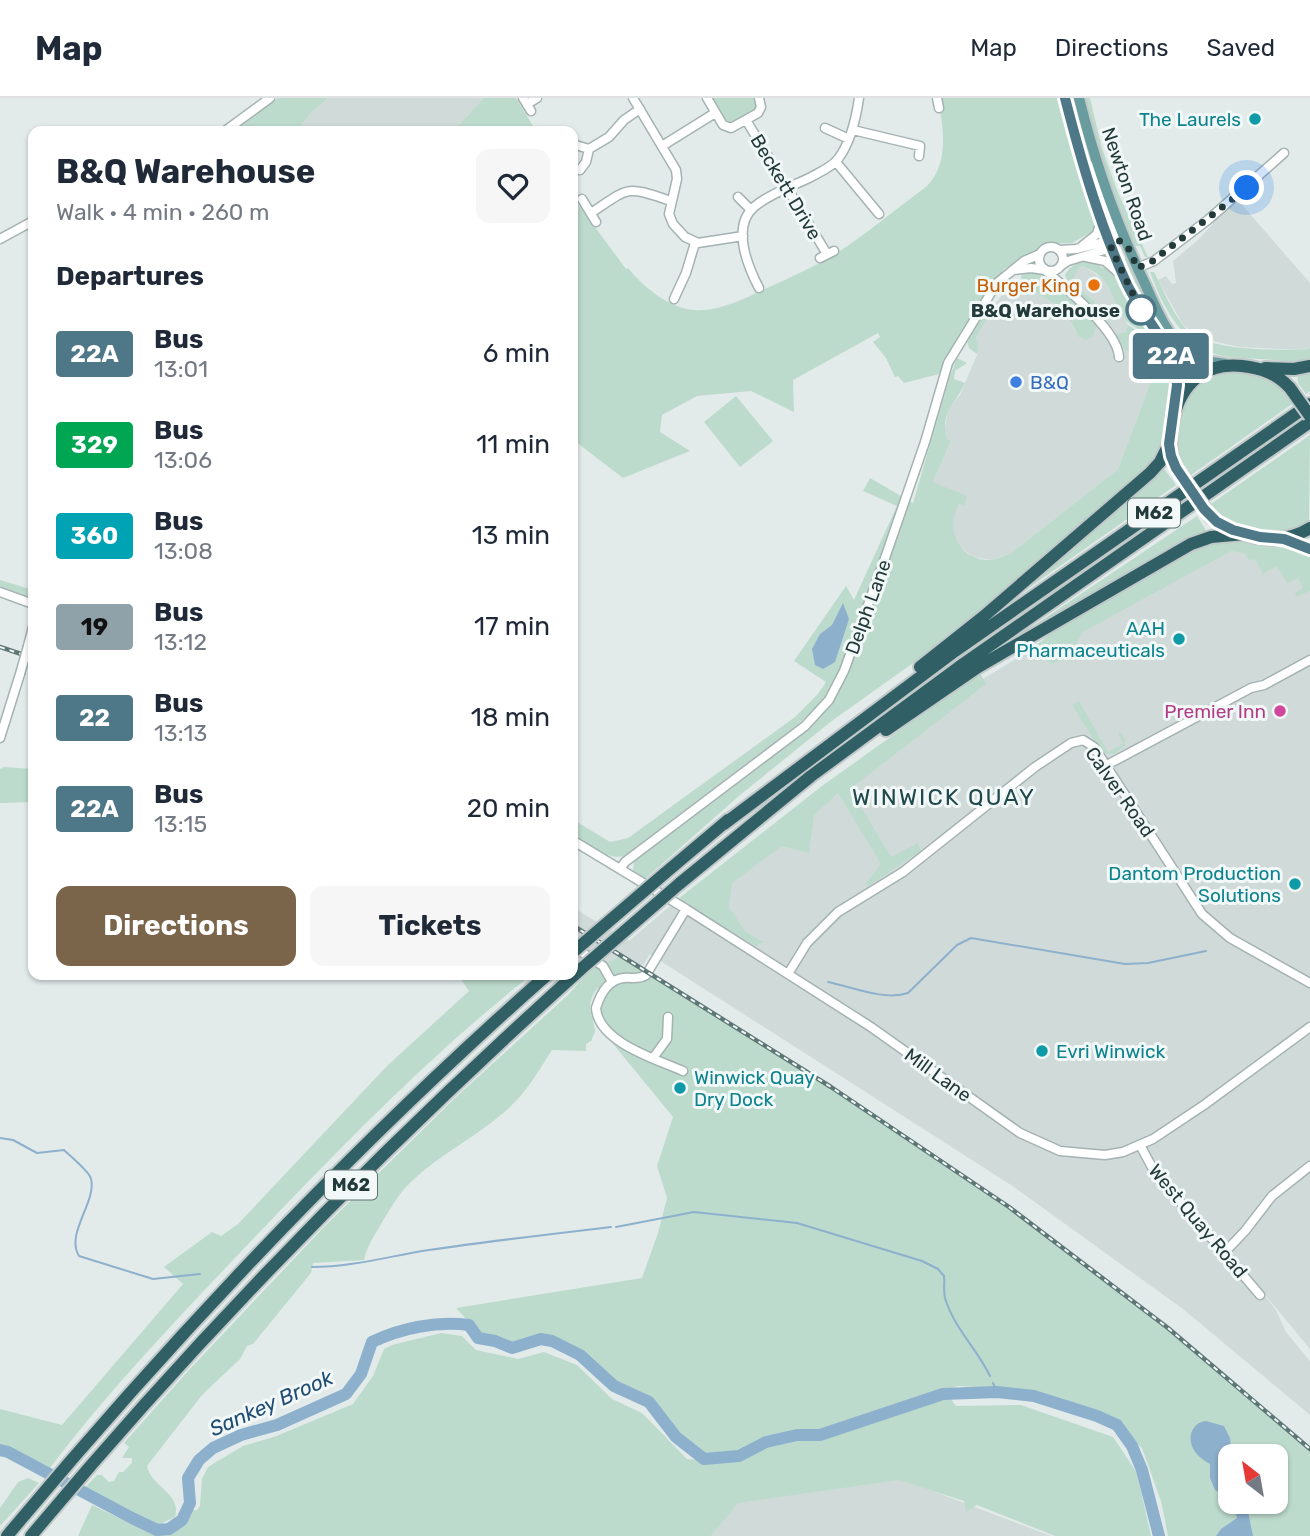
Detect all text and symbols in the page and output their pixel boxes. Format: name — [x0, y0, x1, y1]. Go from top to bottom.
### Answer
text: Map — [35, 29, 103, 68]
text: Map — [970, 34, 1017, 62]
text: Directions — [1055, 34, 1168, 62]
text: Saved — [1206, 34, 1275, 62]
place label: The Laurels — [1139, 108, 1241, 131]
marker: The Laurels — [1247, 111, 1263, 127]
street label: Newton Road — [1097, 124, 1157, 244]
street label: Beckett Drive — [746, 130, 826, 244]
button: heart — [476, 149, 550, 223]
text: B&Q Warehouse — [56, 152, 315, 191]
your location — [1229, 170, 1264, 205]
text: Walk · 4 min · 260 m — [56, 198, 270, 226]
text: Departures — [56, 261, 204, 292]
place label: Burger King — [977, 274, 1080, 297]
marker: Burger King — [1086, 277, 1102, 293]
marker: B&Q Warehouse — [1126, 295, 1156, 325]
place label: B&Q Warehouse — [971, 299, 1120, 322]
text: Bus — [154, 324, 203, 355]
line badge: 22A — [1131, 333, 1211, 379]
text: 6 min — [483, 338, 550, 369]
text: 22A — [70, 340, 119, 368]
text: 22A — [1147, 342, 1195, 370]
text: 13:01 — [154, 355, 208, 383]
place label: B&Q — [1030, 371, 1069, 394]
marker: B&Q — [1008, 374, 1024, 390]
text: Bus — [154, 415, 203, 446]
text: 11 min — [476, 429, 550, 460]
text: 329 — [71, 431, 118, 459]
text: 13:06 — [154, 446, 212, 474]
road number: M62 — [1128, 498, 1180, 528]
text: Bus — [154, 506, 203, 537]
text: 13 min — [472, 520, 550, 551]
text: 360 — [71, 522, 118, 550]
text: 13:08 — [154, 537, 213, 565]
street label: Delph Lane — [840, 556, 896, 658]
text: Bus — [154, 597, 203, 628]
text: 17 min — [474, 611, 550, 642]
text: 19 — [81, 613, 108, 641]
place label: AAH Pharmaceuticals — [1016, 617, 1165, 662]
text: 13:12 — [154, 628, 207, 656]
marker: AAH Pharmaceuticals — [1171, 631, 1187, 647]
text: Bus — [154, 688, 203, 719]
place label: Premier Inn — [1164, 700, 1266, 723]
text: 18 min — [471, 702, 550, 733]
marker: Premier Inn — [1272, 703, 1288, 719]
text: 22 — [79, 704, 110, 732]
text: 13:13 — [154, 719, 207, 747]
street label: Calver Road — [1080, 742, 1160, 842]
text: Bus — [154, 779, 203, 810]
district label: WINWICK QUAY — [852, 783, 1036, 811]
text: 20 min — [467, 793, 550, 824]
text: 22A — [70, 795, 119, 823]
text: 13:15 — [154, 810, 207, 838]
place label: Dantom Production Solutions — [1108, 862, 1281, 907]
marker: Dantom Production Solutions — [1287, 876, 1303, 892]
button: Directions — [56, 886, 296, 966]
button: Tickets — [310, 886, 550, 966]
place label: Evri Winwick — [1056, 1040, 1165, 1063]
street label: Mill Lane — [900, 1043, 976, 1107]
marker: Evri Winwick — [1034, 1043, 1050, 1059]
place label: Winwick Quay Dry Dock — [694, 1066, 815, 1111]
marker: Winwick Quay Dry Dock — [672, 1080, 688, 1096]
street label: West Quay Road — [1144, 1159, 1252, 1283]
road number: M62 — [325, 1170, 377, 1200]
water label: Sankey Brook — [205, 1364, 338, 1441]
north arrow — [1218, 1444, 1288, 1514]
map controls — [1218, 1444, 1288, 1514]

